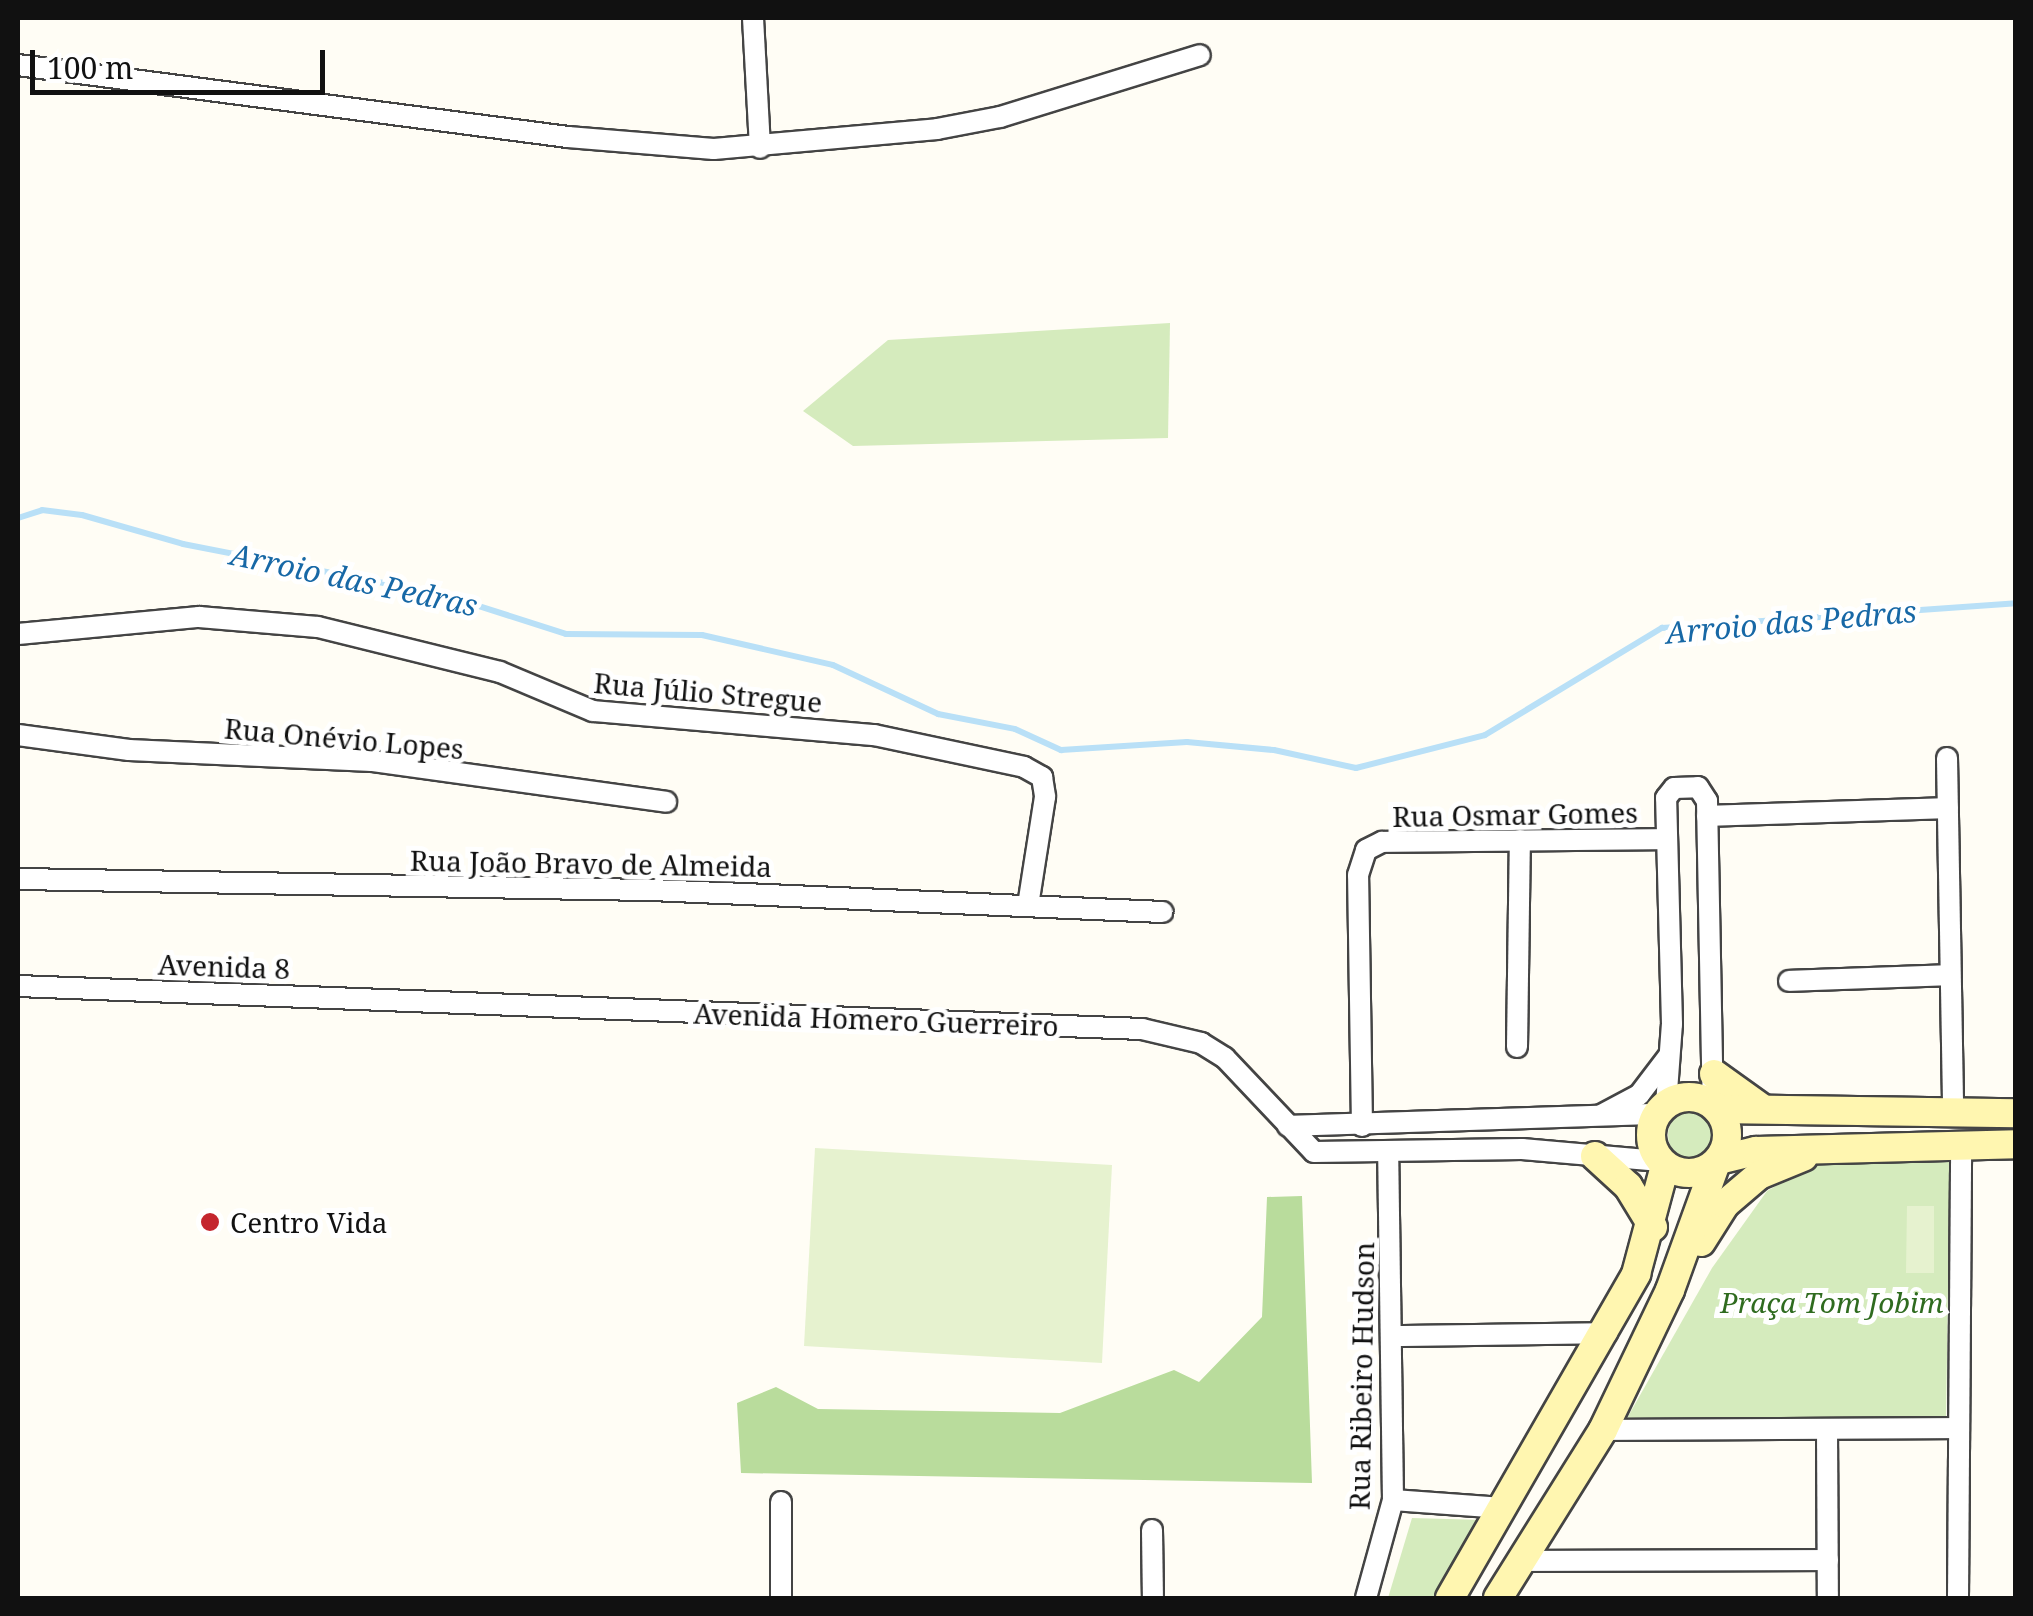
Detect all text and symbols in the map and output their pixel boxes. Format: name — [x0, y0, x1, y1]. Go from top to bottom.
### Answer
scale bar — [35, 30, 330, 92]
text: 100 m — [47, 47, 133, 88]
water label: Arroio das Pedras — [227, 536, 481, 624]
water label: Arroio das Pedras — [1664, 593, 1918, 651]
street label: Rua Júlio Stregue — [592, 665, 824, 719]
street label: Rua Onévio Lopes — [223, 711, 465, 765]
street label: Rua Osmar Gomes — [1392, 795, 1638, 833]
street label: Rua João Bravo de Almeida — [410, 843, 772, 883]
street label: Avenida 8 — [157, 947, 291, 985]
street label: Avenida Homero Guerreiro — [693, 996, 1059, 1042]
place label: Centro Vida — [230, 1205, 388, 1239]
marker: Centro Vida — [199, 1211, 221, 1233]
street label: Rua Ribeiro Hudson — [1342, 1242, 1380, 1510]
park label: Praça Tom Jobim — [1720, 1285, 1944, 1319]

